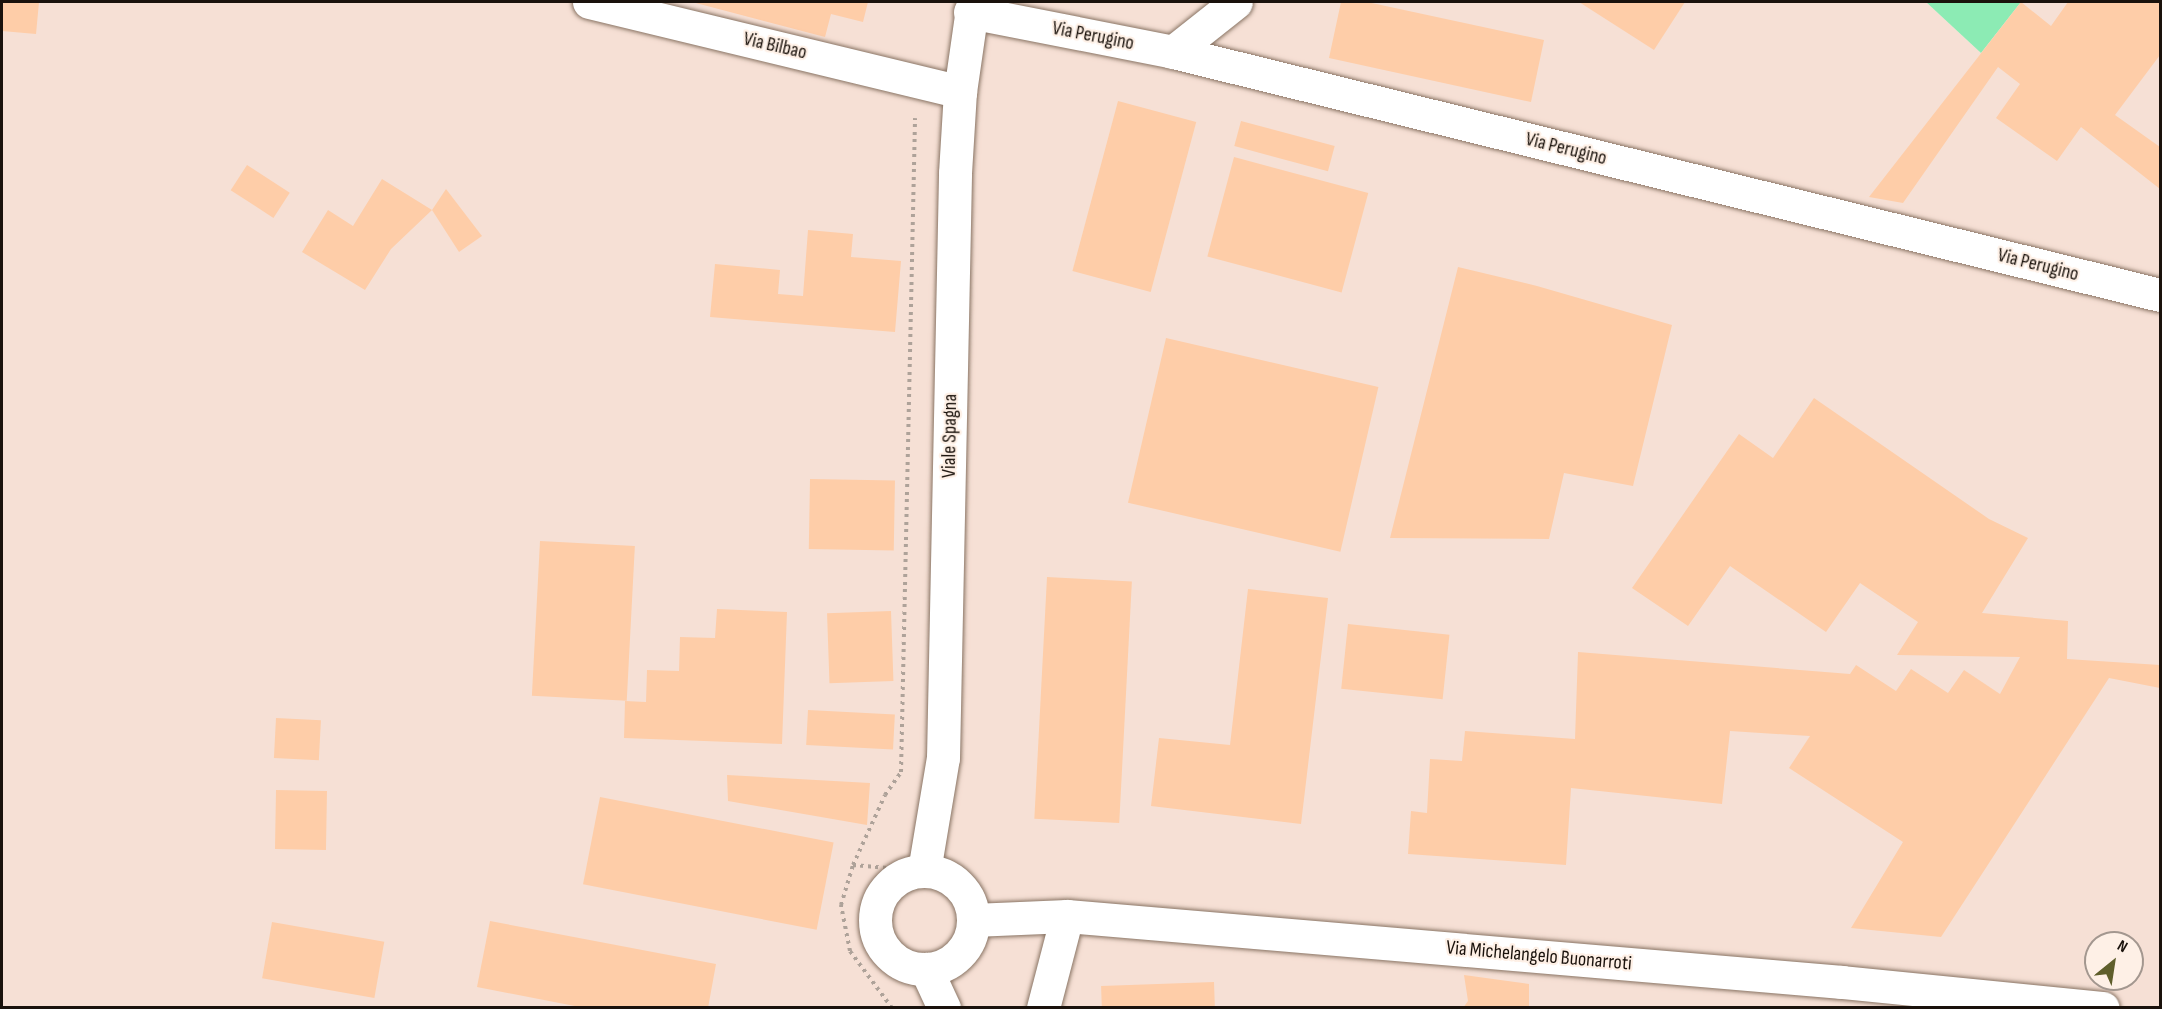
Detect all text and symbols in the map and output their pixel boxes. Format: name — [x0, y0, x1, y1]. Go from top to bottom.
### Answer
street label: Via Perugino — [1050, 16, 1136, 56]
street label: Via Bilbao — [741, 27, 809, 65]
street label: Via Perugino — [1523, 127, 1609, 171]
street label: Via Perugino — [1995, 243, 2081, 287]
street label: Viale Spagna — [937, 394, 963, 478]
north arrow — [2084, 931, 2144, 991]
street label: Via Michelangelo Buonarroti — [1445, 936, 1633, 976]
text: N — [2114, 936, 2131, 957]

